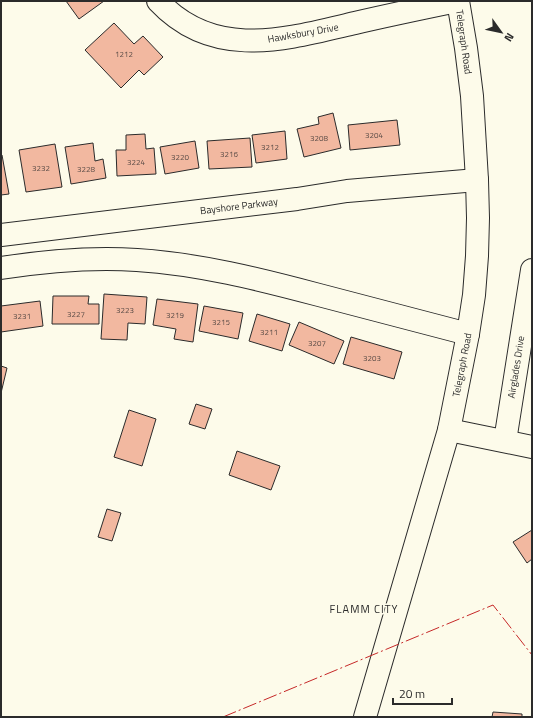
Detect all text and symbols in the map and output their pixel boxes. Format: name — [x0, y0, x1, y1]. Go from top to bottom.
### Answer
street label: Telegraph Road — [452, 9, 476, 75]
north arrow — [481, 12, 521, 52]
street label: Hawksbury Drive — [266, 19, 340, 47]
text: N — [501, 30, 518, 45]
house number: 1212 — [115, 48, 133, 60]
house number: 3204 — [365, 129, 383, 141]
house number: 3208 — [310, 132, 328, 144]
house number: 3212 — [261, 141, 279, 153]
house number: 3216 — [220, 148, 238, 160]
house number: 3220 — [171, 151, 189, 163]
house number: 3224 — [127, 156, 145, 168]
house number: 3232 — [32, 162, 50, 174]
house number: 3228 — [77, 163, 95, 175]
street label: Bayshore Parkway — [199, 194, 279, 218]
house number: 3223 — [116, 304, 134, 316]
house number: 3227 — [67, 308, 85, 320]
house number: 3219 — [166, 309, 184, 321]
house number: 3231 — [13, 310, 31, 322]
house number: 3215 — [212, 316, 230, 328]
house number: 3211 — [260, 326, 278, 338]
street label: Telegraph Road — [448, 332, 476, 398]
street label: Airglades Drive — [504, 335, 528, 399]
house number: 3207 — [308, 337, 326, 349]
house number: 3203 — [363, 352, 381, 364]
district label: FLAMM CITY — [330, 601, 398, 617]
scale bar — [393, 680, 452, 706]
text: 20 m — [399, 684, 425, 703]

